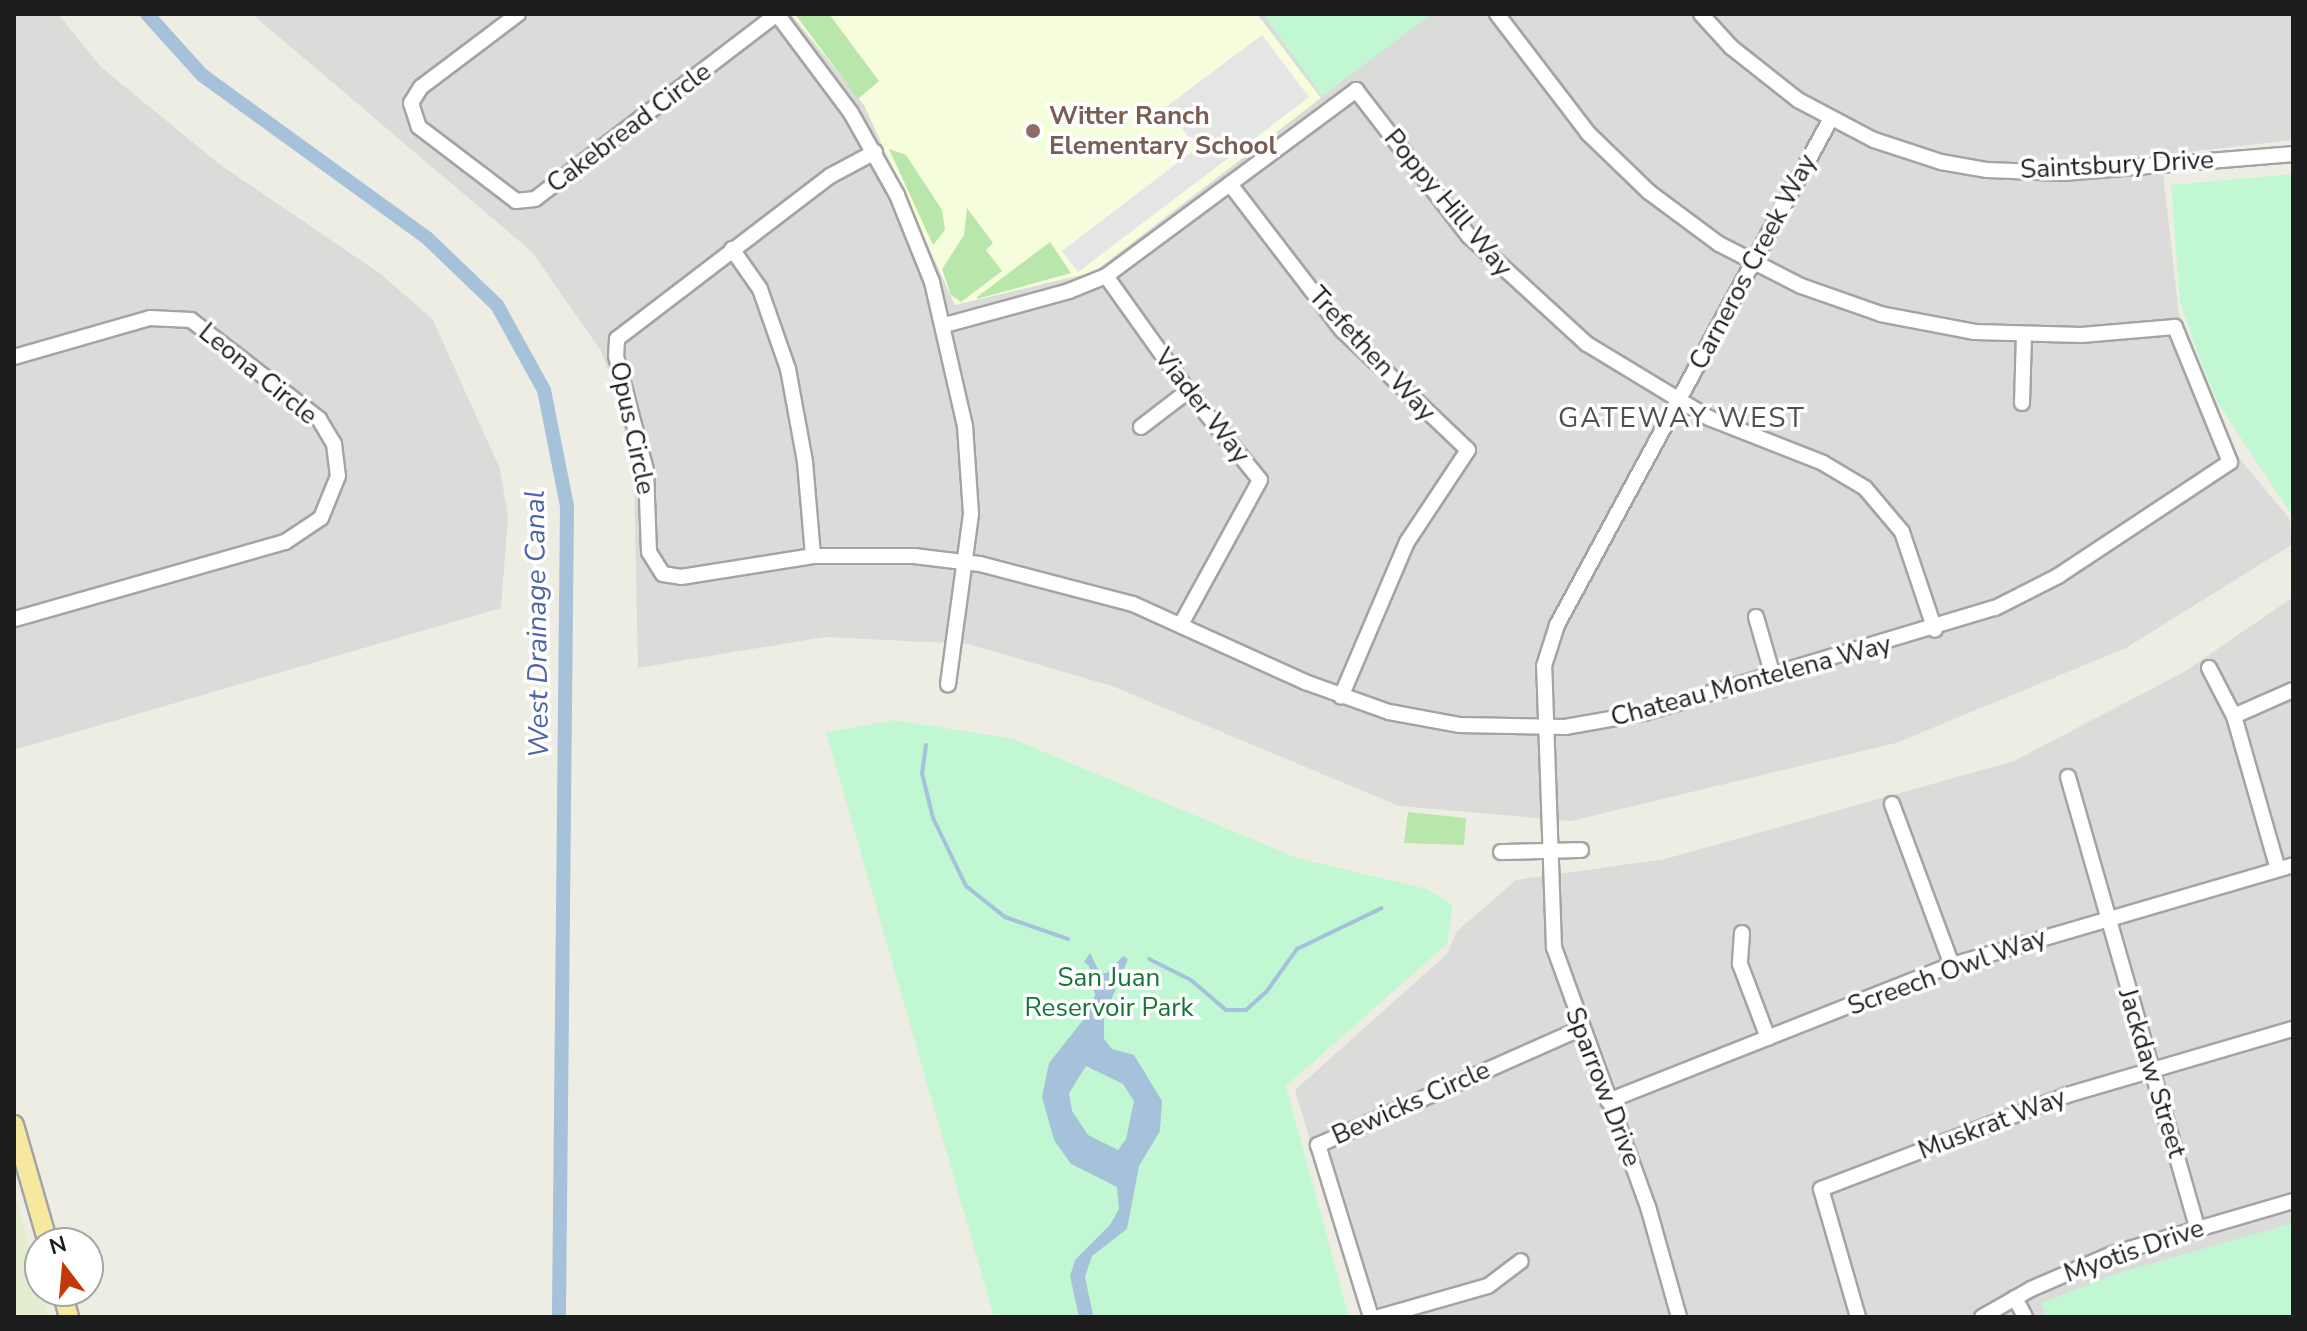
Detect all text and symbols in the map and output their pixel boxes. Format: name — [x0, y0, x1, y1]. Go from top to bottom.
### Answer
street label: Cakebread Circle — [541, 56, 717, 200]
place label: Witter Ranch Elementary School — [1049, 100, 1277, 162]
marker: Witter Ranch Elementary School — [1024, 122, 1042, 140]
street label: Poppy Hill Way — [1377, 123, 1519, 283]
street label: Saintsbury Drive — [2019, 144, 2215, 186]
street label: Carneros Creek Way — [1683, 149, 1823, 375]
street label: Trefethen Way — [1302, 280, 1442, 428]
street label: Leona Circle — [192, 317, 324, 431]
street label: Viader Way — [1148, 342, 1256, 470]
street label: Opus Circle — [603, 359, 661, 497]
district label: GATEWAY WEST — [1558, 401, 1806, 435]
water label: West Drainage Canal — [518, 490, 556, 758]
street label: Chateau Montelena Way — [1607, 629, 1895, 733]
street label: Screech Owl Way — [1844, 922, 2050, 1022]
park label: San Juan Reservoir Park — [1025, 962, 1193, 1024]
street label: Jackdaw Street — [2111, 985, 2193, 1161]
street label: Sparrow Drive — [1558, 1003, 1648, 1171]
street label: Bewicks Circle — [1327, 1054, 1495, 1152]
street label: Muskrat Way — [1914, 1082, 2070, 1166]
street label: Myotis Drive — [2060, 1213, 2208, 1289]
north arrow — [24, 1227, 104, 1307]
text: N — [46, 1229, 70, 1263]

